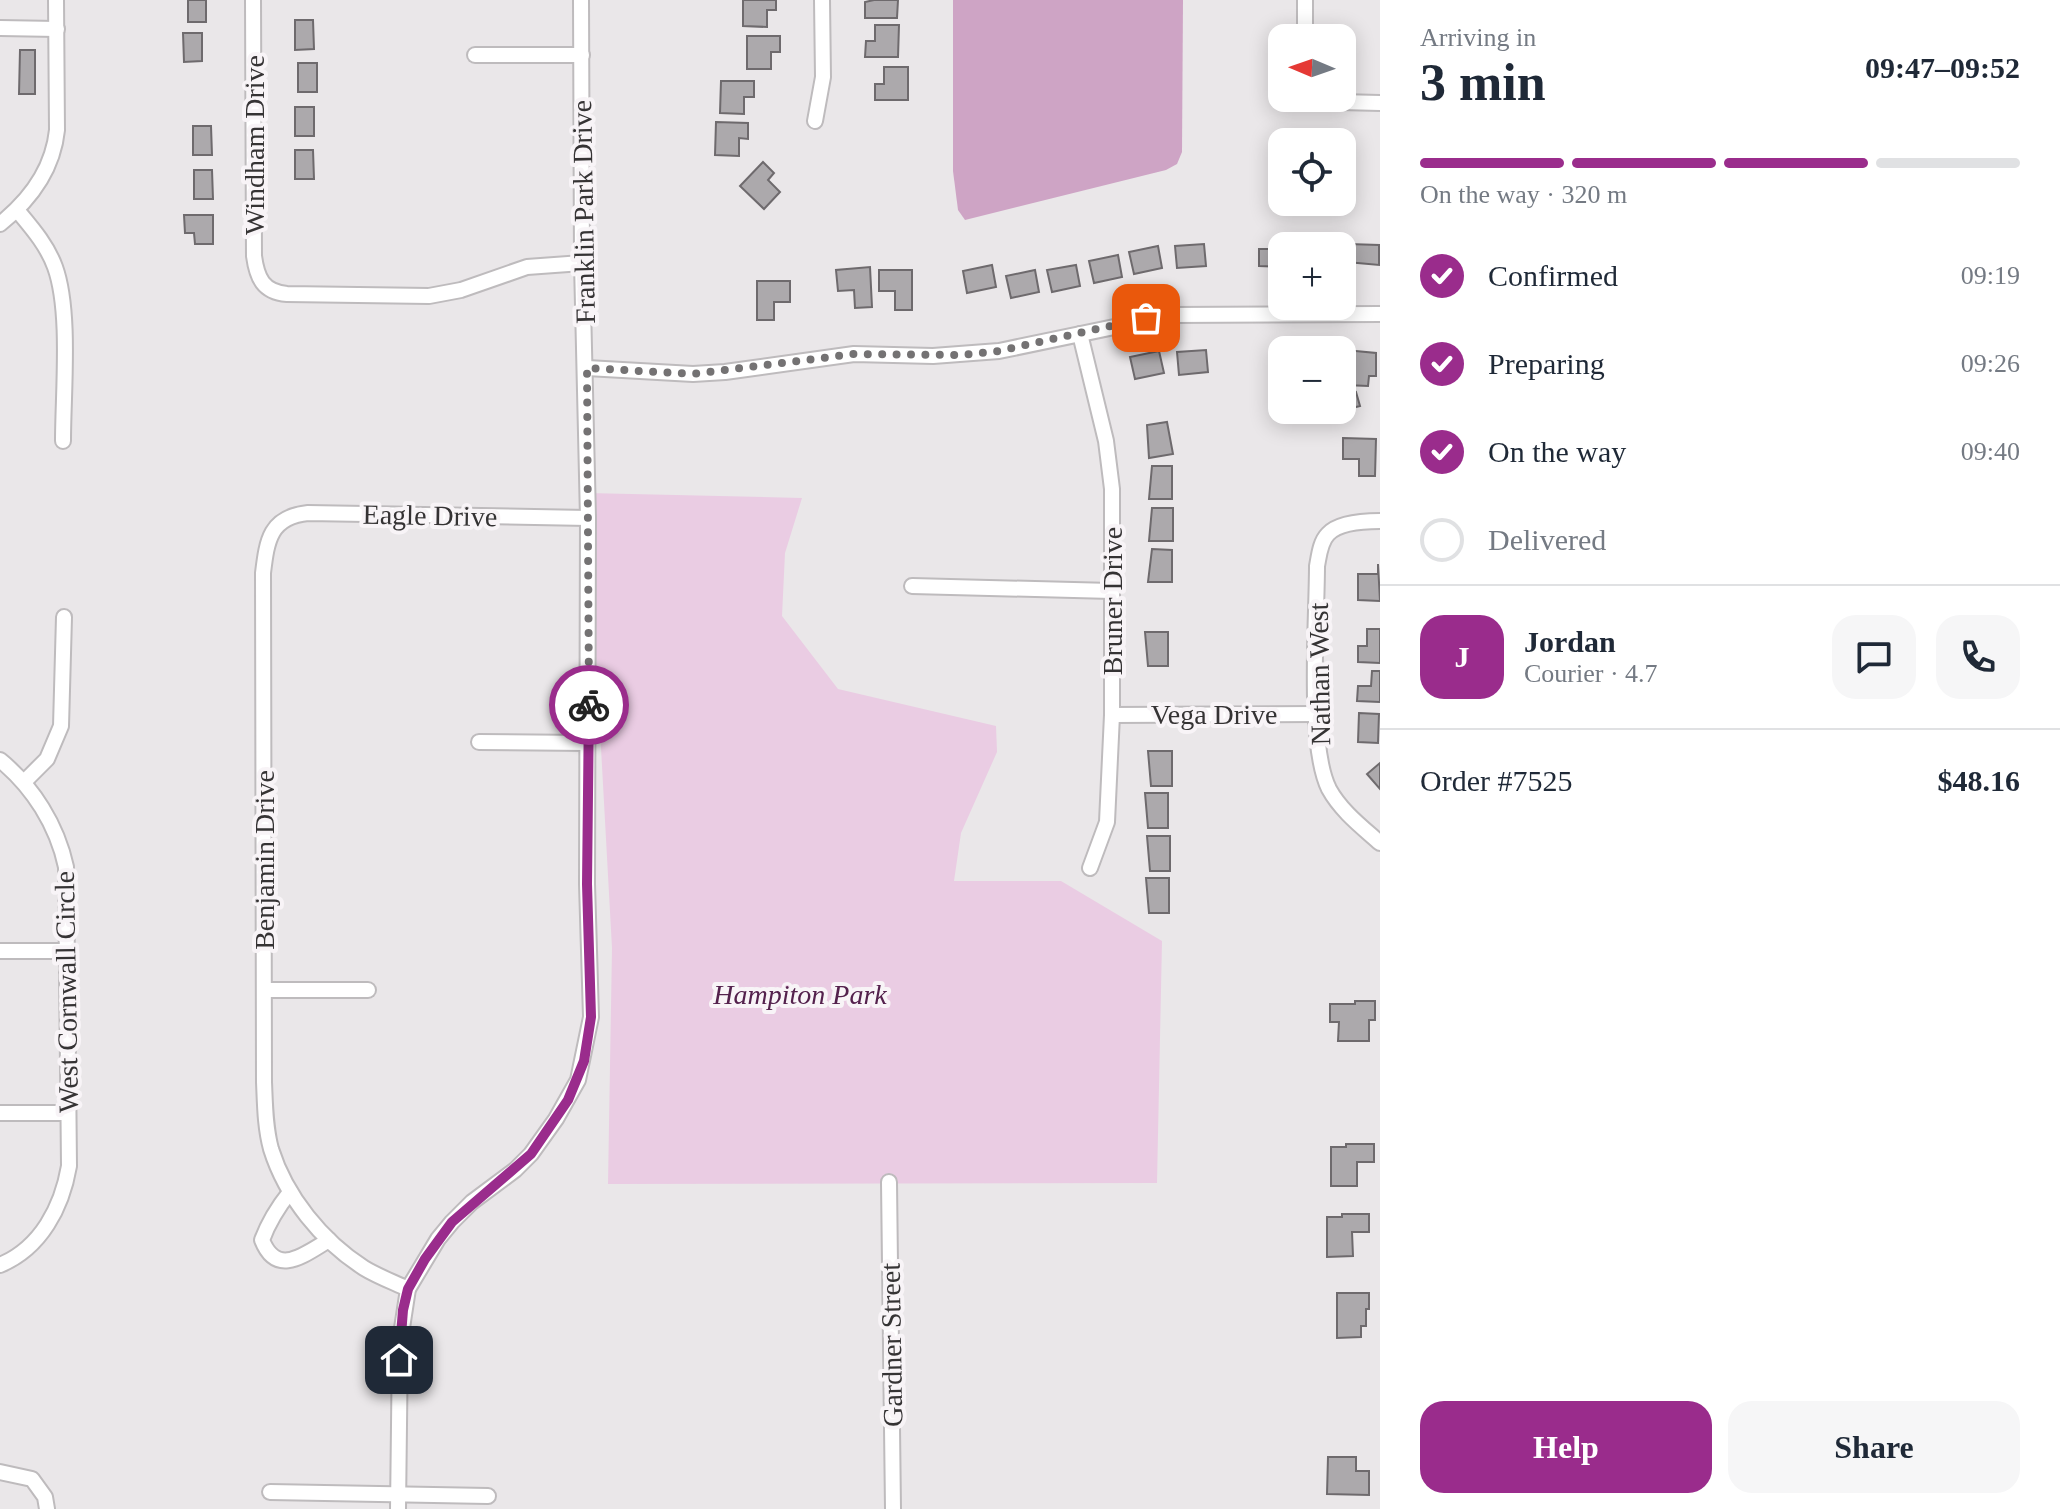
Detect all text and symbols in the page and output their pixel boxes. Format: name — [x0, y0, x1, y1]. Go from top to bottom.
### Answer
text: Arriving in — [1420, 23, 1536, 52]
north arrow — [1268, 24, 1356, 112]
map controls — [1268, 24, 1356, 424]
text: 09:47–09:52 — [1865, 51, 2020, 84]
text: 3 min — [1420, 54, 1546, 111]
street label: Windham Drive — [239, 55, 270, 235]
street label: Franklin Park Drive — [566, 100, 601, 324]
button: locate — [1268, 128, 1356, 216]
text: On the way · 320 m — [1420, 180, 1627, 209]
button: + — [1268, 232, 1356, 320]
icon: check — [1420, 254, 1464, 298]
text: Confirmed — [1488, 259, 1618, 292]
text: 09:19 — [1961, 261, 2020, 290]
pin — [1112, 284, 1180, 352]
icon: bag — [1124, 296, 1168, 340]
button: − — [1268, 336, 1356, 424]
icon: check — [1420, 342, 1464, 386]
text: Preparing — [1488, 347, 1605, 380]
text: 09:26 — [1961, 349, 2020, 378]
icon: check — [1420, 430, 1464, 474]
text: On the way — [1488, 435, 1626, 468]
text: 09:40 — [1961, 437, 2020, 466]
street label: Eagle Drive — [362, 499, 498, 532]
text: Delivered — [1488, 523, 1606, 556]
street label: Bruner Drive — [1097, 527, 1128, 675]
street label: Nathan West — [1303, 602, 1336, 746]
button: chat — [1832, 615, 1916, 699]
button: phone — [1936, 615, 2020, 699]
text: Jordan — [1524, 625, 1616, 658]
text: J — [1455, 640, 1470, 673]
text: Courier · 4.7 — [1524, 659, 1658, 688]
courier — [549, 665, 629, 745]
icon: bike — [567, 683, 611, 727]
street label: Vega Drive — [1151, 699, 1277, 730]
text: Order #7525 — [1420, 764, 1572, 797]
text: $48.16 — [1938, 764, 2020, 797]
street label: Benjamin Drive — [249, 770, 280, 950]
street label: West Cornwall Circle — [49, 871, 84, 1113]
park label: Hampiton Park — [712, 979, 887, 1010]
street label: Gardner Street — [875, 1263, 908, 1427]
pin — [365, 1326, 433, 1394]
icon: home — [377, 1338, 421, 1382]
button: Help — [1420, 1401, 1712, 1493]
button: Share — [1728, 1401, 2020, 1493]

